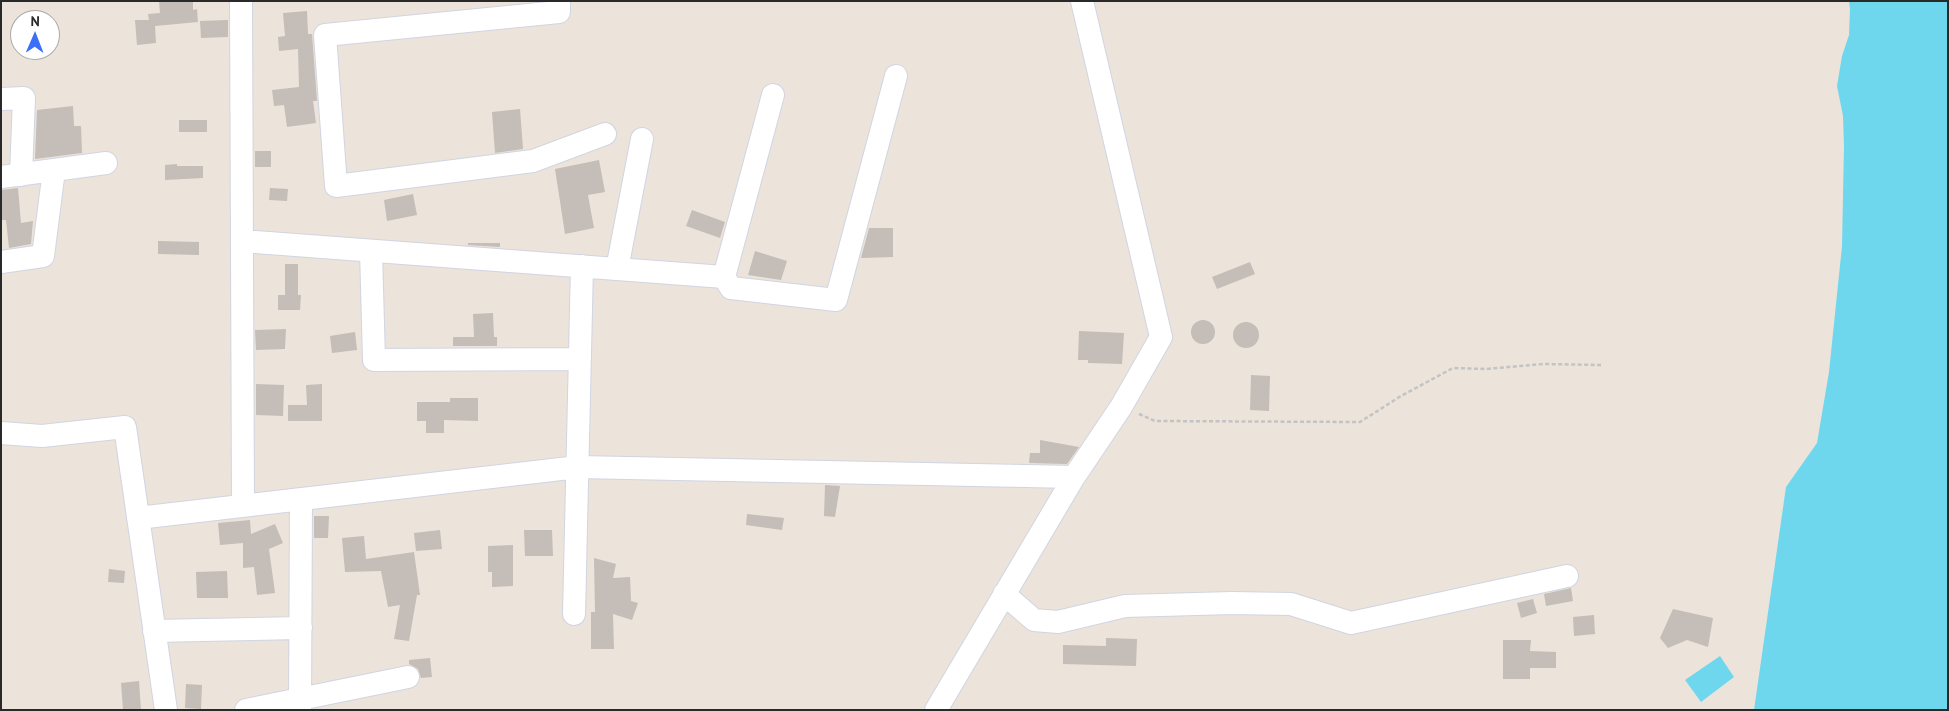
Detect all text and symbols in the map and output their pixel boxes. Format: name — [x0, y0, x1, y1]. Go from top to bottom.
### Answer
north arrow — [10, 10, 60, 60]
text: N — [30, 12, 40, 30]

